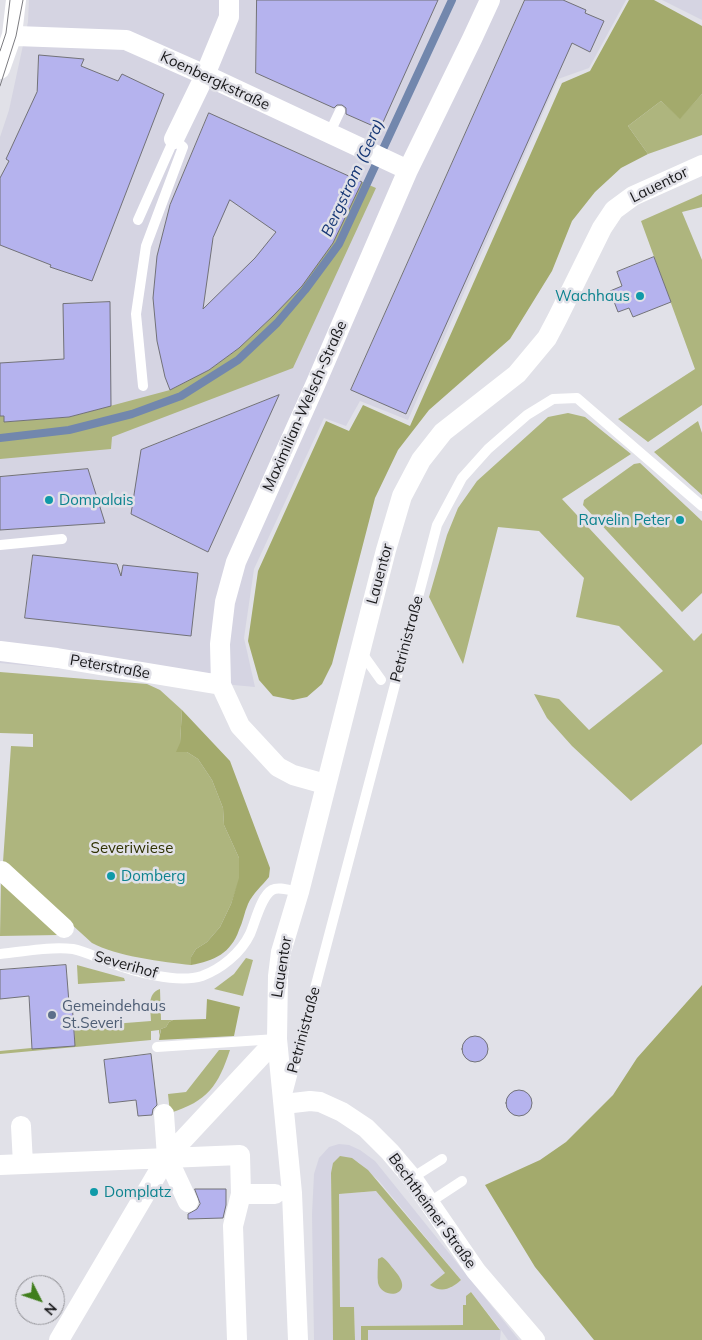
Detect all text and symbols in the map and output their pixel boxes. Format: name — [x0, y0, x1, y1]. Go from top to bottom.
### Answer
street label: Koenbergkstraße — [157, 48, 273, 114]
water label: Bergstrom (Gera) — [317, 116, 389, 240]
street label: Lauentor — [627, 163, 691, 207]
place label: Wachhaus — [555, 287, 630, 305]
marker: Wachhaus — [634, 290, 646, 302]
street label: Maximilian-Welsch-Straße — [259, 318, 351, 494]
place label: Dompalais — [59, 491, 134, 509]
marker: Dompalais — [43, 494, 55, 506]
place label: Ravelin Peter — [578, 511, 670, 529]
marker: Ravelin Peter — [674, 514, 686, 526]
street label: Lauentor — [363, 542, 397, 606]
street label: Petrinistraße — [387, 594, 427, 684]
street label: Peterstraße — [69, 651, 151, 683]
park label: Severiwiese — [91, 839, 173, 857]
place label: Domberg — [121, 867, 185, 885]
marker: Domberg — [105, 870, 117, 882]
street label: Lauentor — [268, 935, 296, 999]
street label: Severihof — [92, 947, 160, 983]
street label: Petrinistraße — [284, 985, 324, 1075]
place label: Gemeindehaus St.Severi — [62, 997, 166, 1032]
marker: Gemeindehaus St.Severi — [46, 1009, 58, 1021]
street label: Bechtheimer Straße — [384, 1150, 480, 1272]
place label: Domplatz — [104, 1183, 172, 1201]
marker: Domplatz — [88, 1186, 100, 1198]
north arrow — [15, 1275, 65, 1325]
text: N — [40, 1299, 61, 1319]

